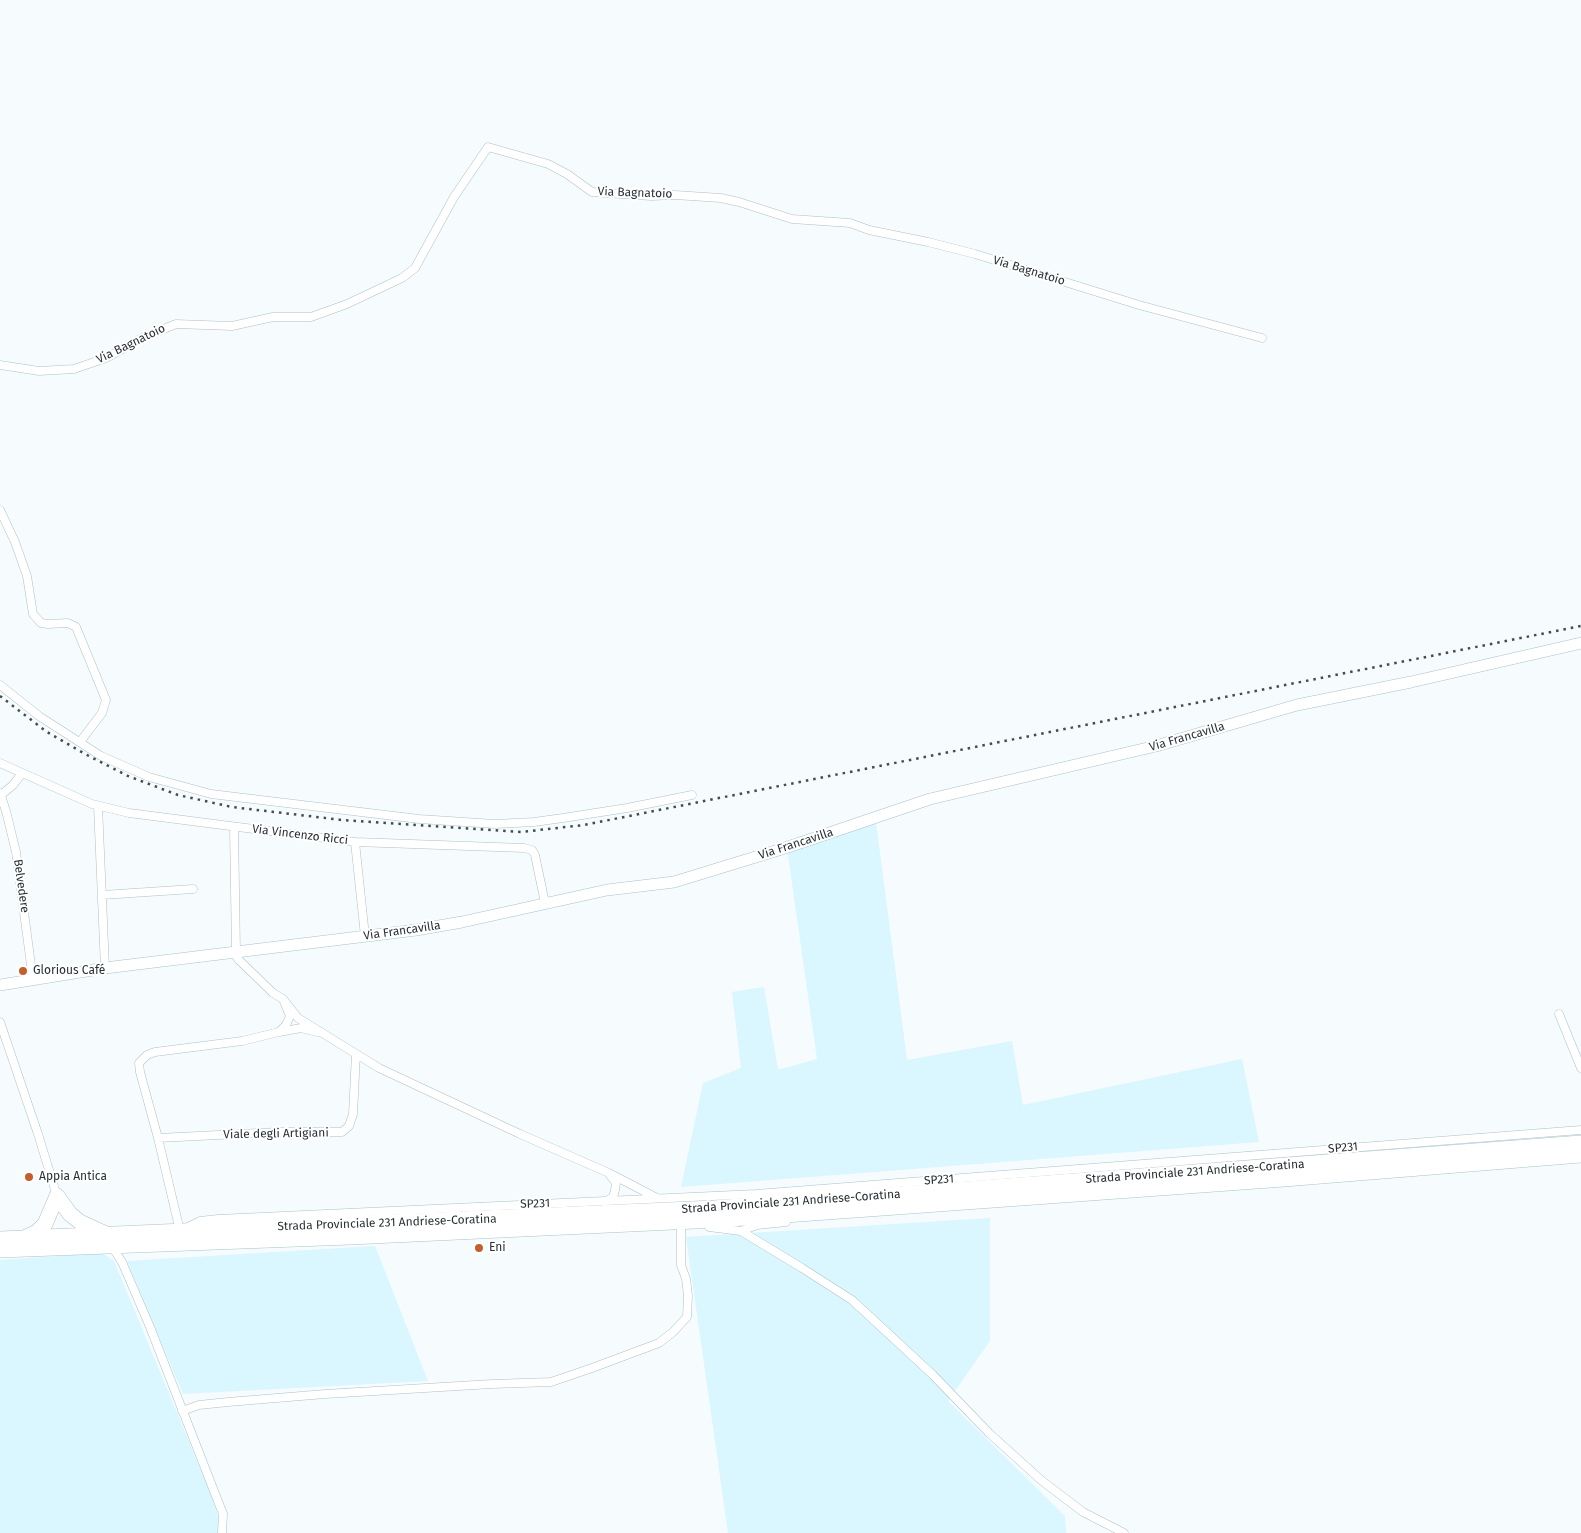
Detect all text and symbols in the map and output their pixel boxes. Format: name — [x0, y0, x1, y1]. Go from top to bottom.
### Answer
street label: Via Bagnatoio — [597, 184, 673, 202]
street label: Via Bagnatoio — [991, 253, 1067, 289]
street label: Via Bagnatoio — [94, 321, 168, 367]
street label: Via Francavilla — [1148, 719, 1226, 755]
street label: Via Vincenzo Ricci — [251, 822, 349, 848]
street label: Via Francavilla — [757, 825, 835, 863]
street label: Belvedere — [10, 858, 32, 914]
street label: Via Francavilla — [362, 918, 442, 944]
place label: Glorious Café — [33, 964, 105, 978]
marker: Glorious Café — [17, 965, 29, 977]
street label: Viale degli Artigiani — [223, 1126, 329, 1142]
street label: SP231 — [1327, 1140, 1359, 1156]
street label: Strada Provinciale 231 Andriese-Coratina — [1085, 1157, 1305, 1187]
place label: Appia Antica — [39, 1170, 107, 1184]
marker: Appia Antica — [23, 1171, 35, 1183]
street label: SP231 — [924, 1172, 954, 1188]
street label: Strada Provinciale 231 Andriese-Coratina — [681, 1187, 901, 1217]
street label: SP231 — [520, 1196, 550, 1212]
street label: Strada Provinciale 231 Andriese-Coratina — [277, 1212, 497, 1234]
place label: Eni — [489, 1241, 506, 1255]
marker: Eni — [473, 1242, 485, 1254]

